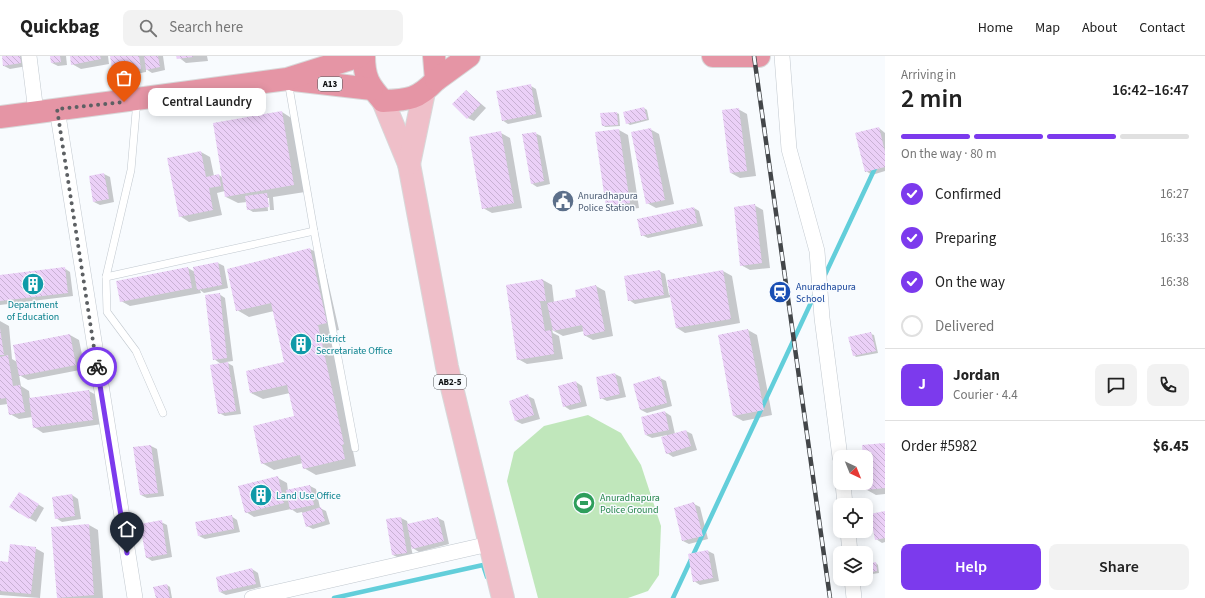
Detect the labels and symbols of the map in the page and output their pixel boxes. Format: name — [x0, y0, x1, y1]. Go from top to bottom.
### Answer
pin — [107, 61, 141, 102]
road number: A13 — [318, 77, 342, 91]
callout: Central Laundry — [148, 88, 266, 116]
public building icon: Anuradhapura Police Station — [550, 188, 576, 214]
place label: Anuradhapura Police Station — [578, 189, 638, 215]
building icon: Department of Education — [20, 271, 46, 297]
station icon: Anuradhapura School — [767, 279, 793, 305]
place label: Anuradhapura School — [796, 280, 856, 306]
place label: Department of Education — [7, 298, 59, 324]
building icon: District Secretariate Office — [288, 331, 314, 357]
place label: District Secretariate Office — [316, 332, 393, 358]
courier — [77, 347, 117, 387]
road number: AB2-5 — [434, 375, 466, 389]
north arrow — [833, 450, 873, 490]
building icon: Land Use Office — [248, 482, 274, 508]
place label: Land Use Office — [276, 489, 341, 503]
sports icon: Anuradhapura Police Ground — [571, 490, 597, 516]
place label: Anuradhapura Police Ground — [600, 491, 660, 517]
pin — [110, 512, 144, 553]

